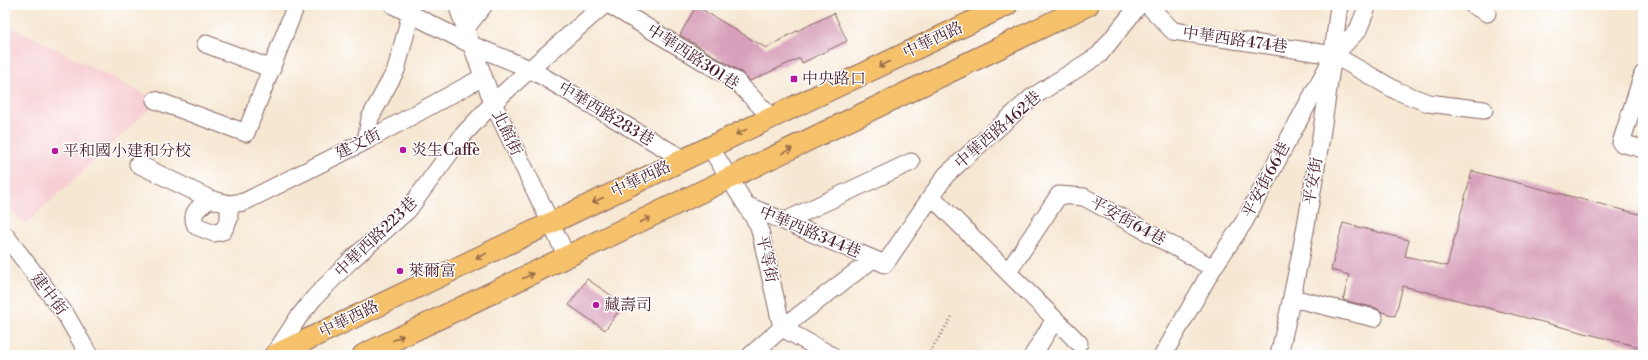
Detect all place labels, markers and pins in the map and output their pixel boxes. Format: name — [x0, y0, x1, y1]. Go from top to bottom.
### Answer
place label: 中央路口 — [802, 69, 866, 89]
marker: 中央路口 — [789, 74, 799, 84]
place label: 炎生Caffè — [411, 140, 480, 160]
place label: 平和國小建和分校 — [63, 141, 191, 161]
marker: 炎生Caffè — [398, 145, 408, 155]
marker: 平和國小建和分校 — [50, 146, 60, 156]
place label: 萊爾富 — [408, 261, 456, 281]
marker: 萊爾富 — [395, 266, 405, 276]
place label: 藏壽司 — [604, 295, 652, 315]
marker: 藏壽司 — [591, 300, 601, 310]

